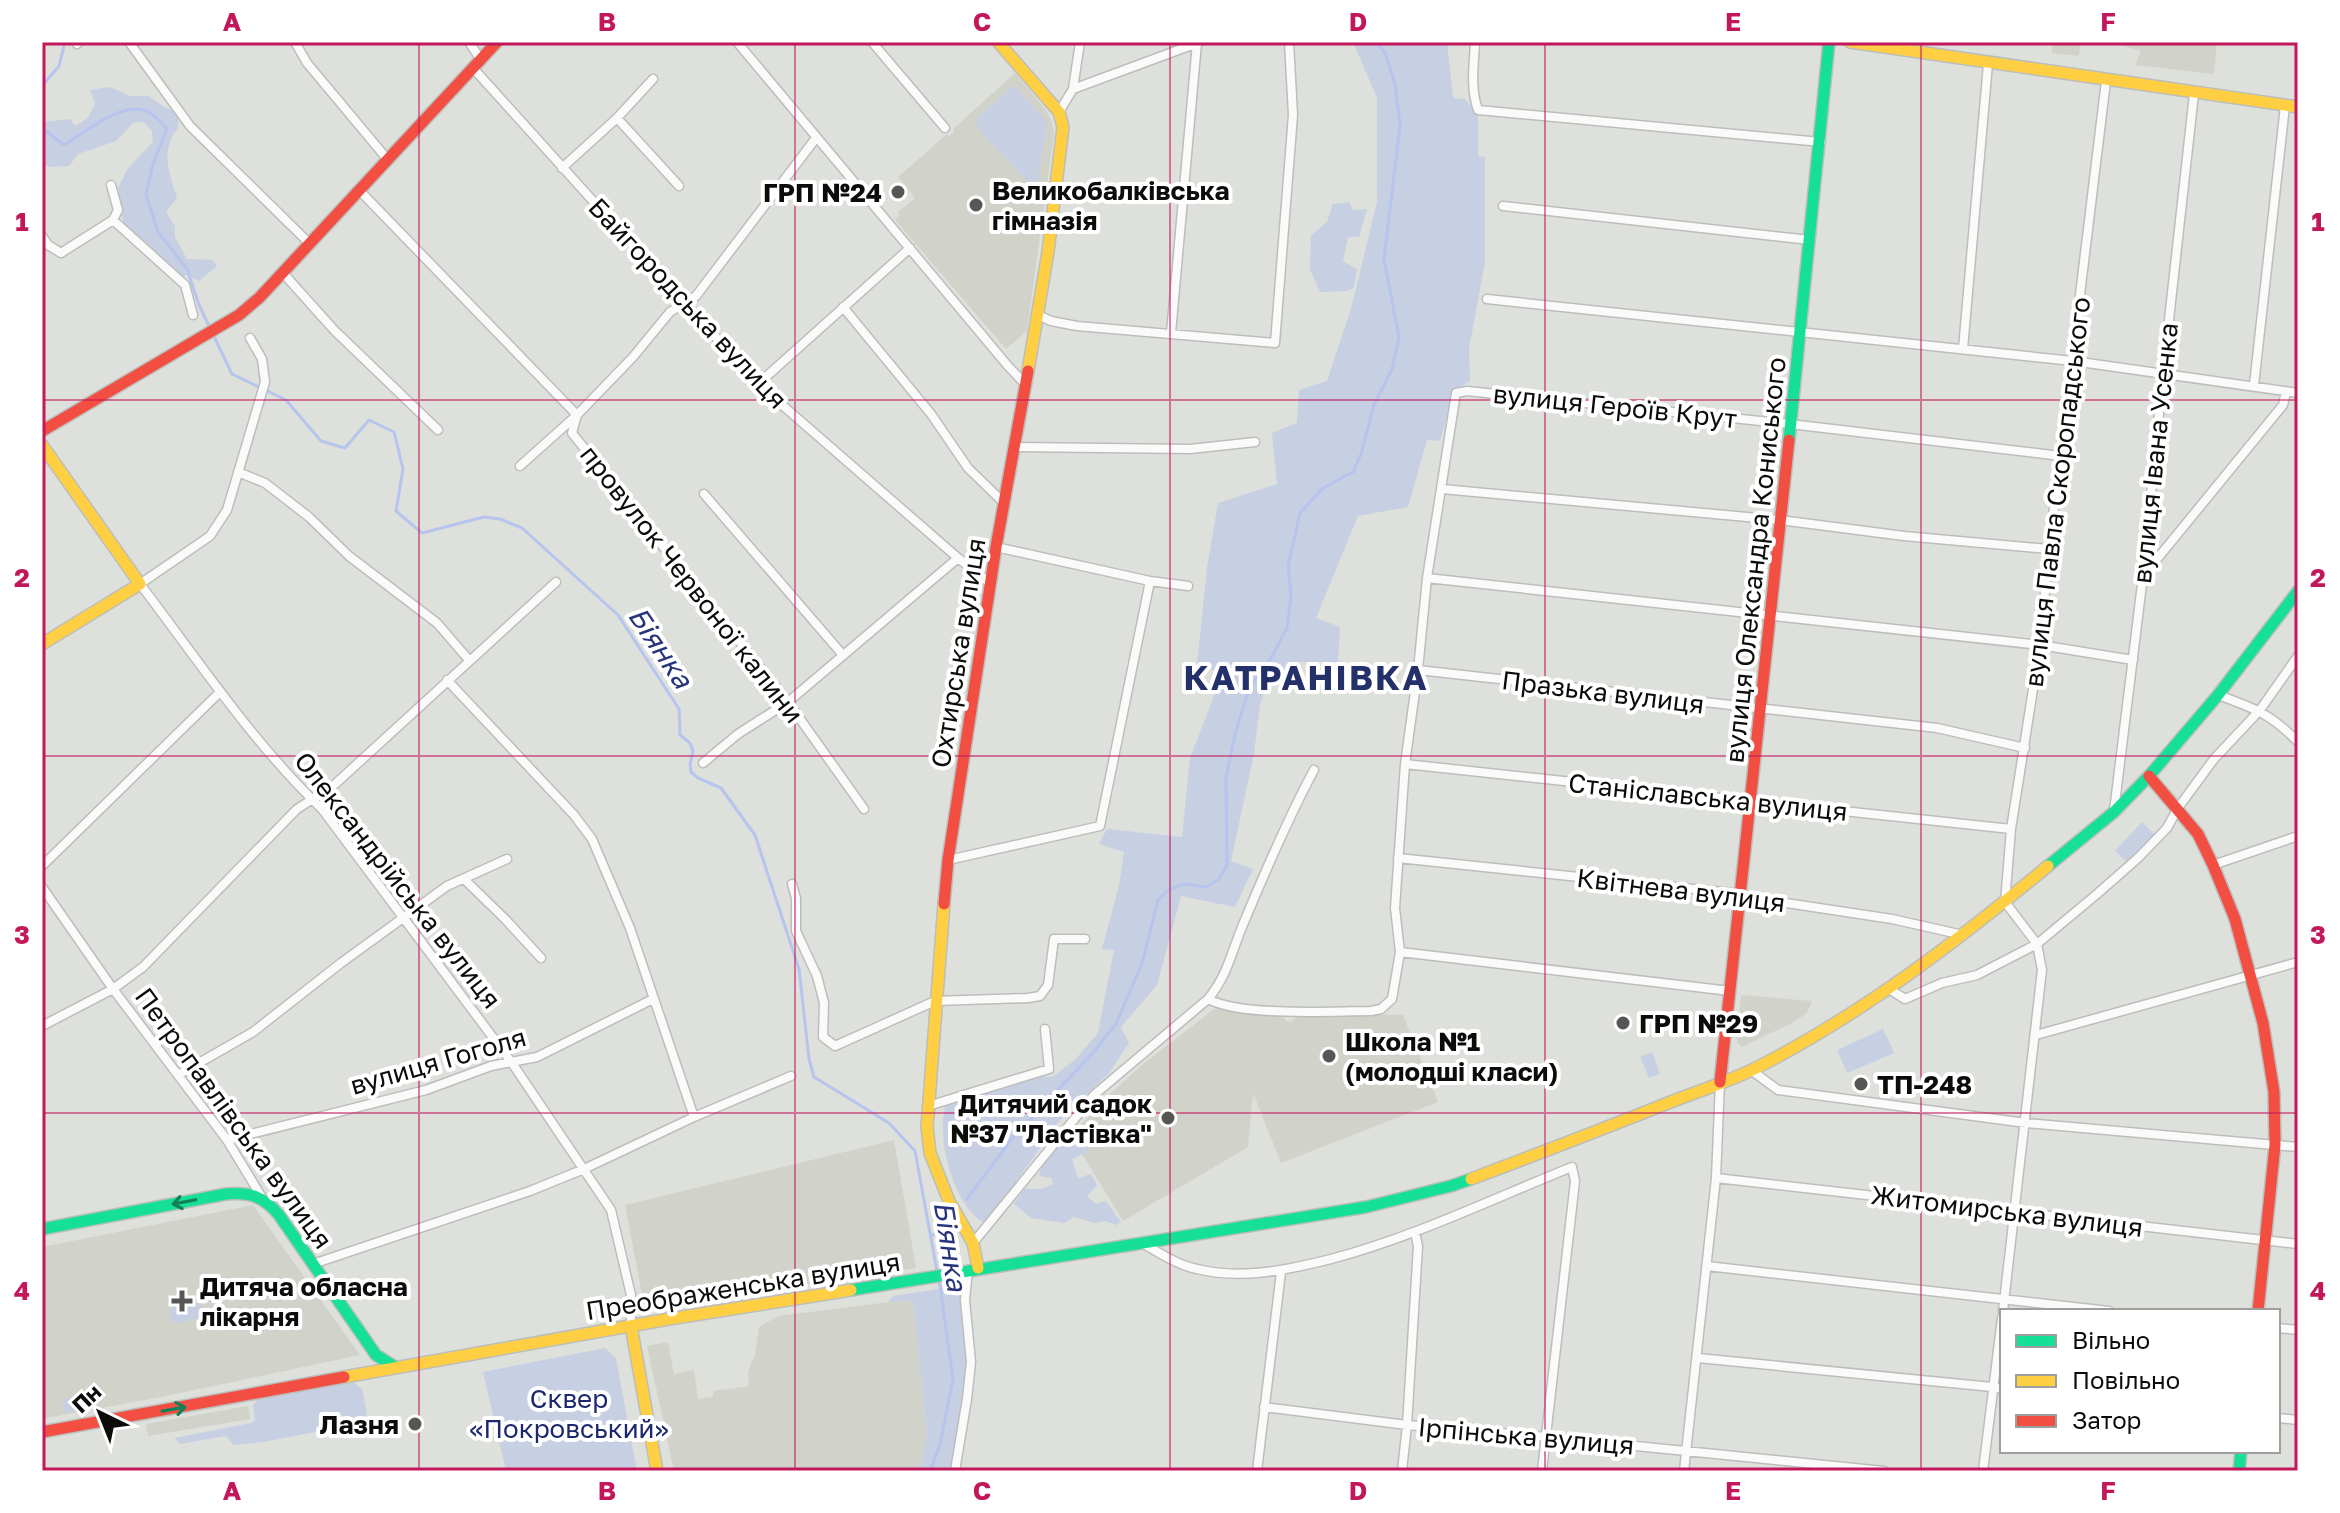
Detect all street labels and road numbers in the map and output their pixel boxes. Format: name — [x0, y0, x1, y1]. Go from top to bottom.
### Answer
street label: Байгородська вулиця — [582, 191, 794, 415]
street label: вулиця Павла Скоропадського — [2018, 295, 2096, 689]
street label: вулиця Івана Усенка — [2126, 321, 2184, 585]
street label: вулиця Олександра Кониського — [1718, 356, 1792, 764]
street label: вулиця Героїв Крут — [1492, 378, 1739, 434]
street label: провулок Червоної калини — [574, 439, 810, 729]
street label: Охтирська вулиця — [925, 536, 991, 770]
street label: Празька вулиця — [1500, 664, 1706, 720]
street label: Олександрійська вулиця — [288, 746, 508, 1014]
street label: Станіславська вулиця — [1567, 767, 1849, 827]
street label: Квітнева вулиця — [1575, 862, 1787, 918]
street label: Петропавлівська вулиця — [129, 982, 339, 1254]
street label: вулиця Гоголя — [347, 1021, 529, 1101]
street label: Житомирська вулиця — [1869, 1179, 2145, 1243]
street label: Преображенська вулиця — [584, 1246, 902, 1326]
street label: Ірпінська вулиця — [1417, 1411, 1635, 1461]

